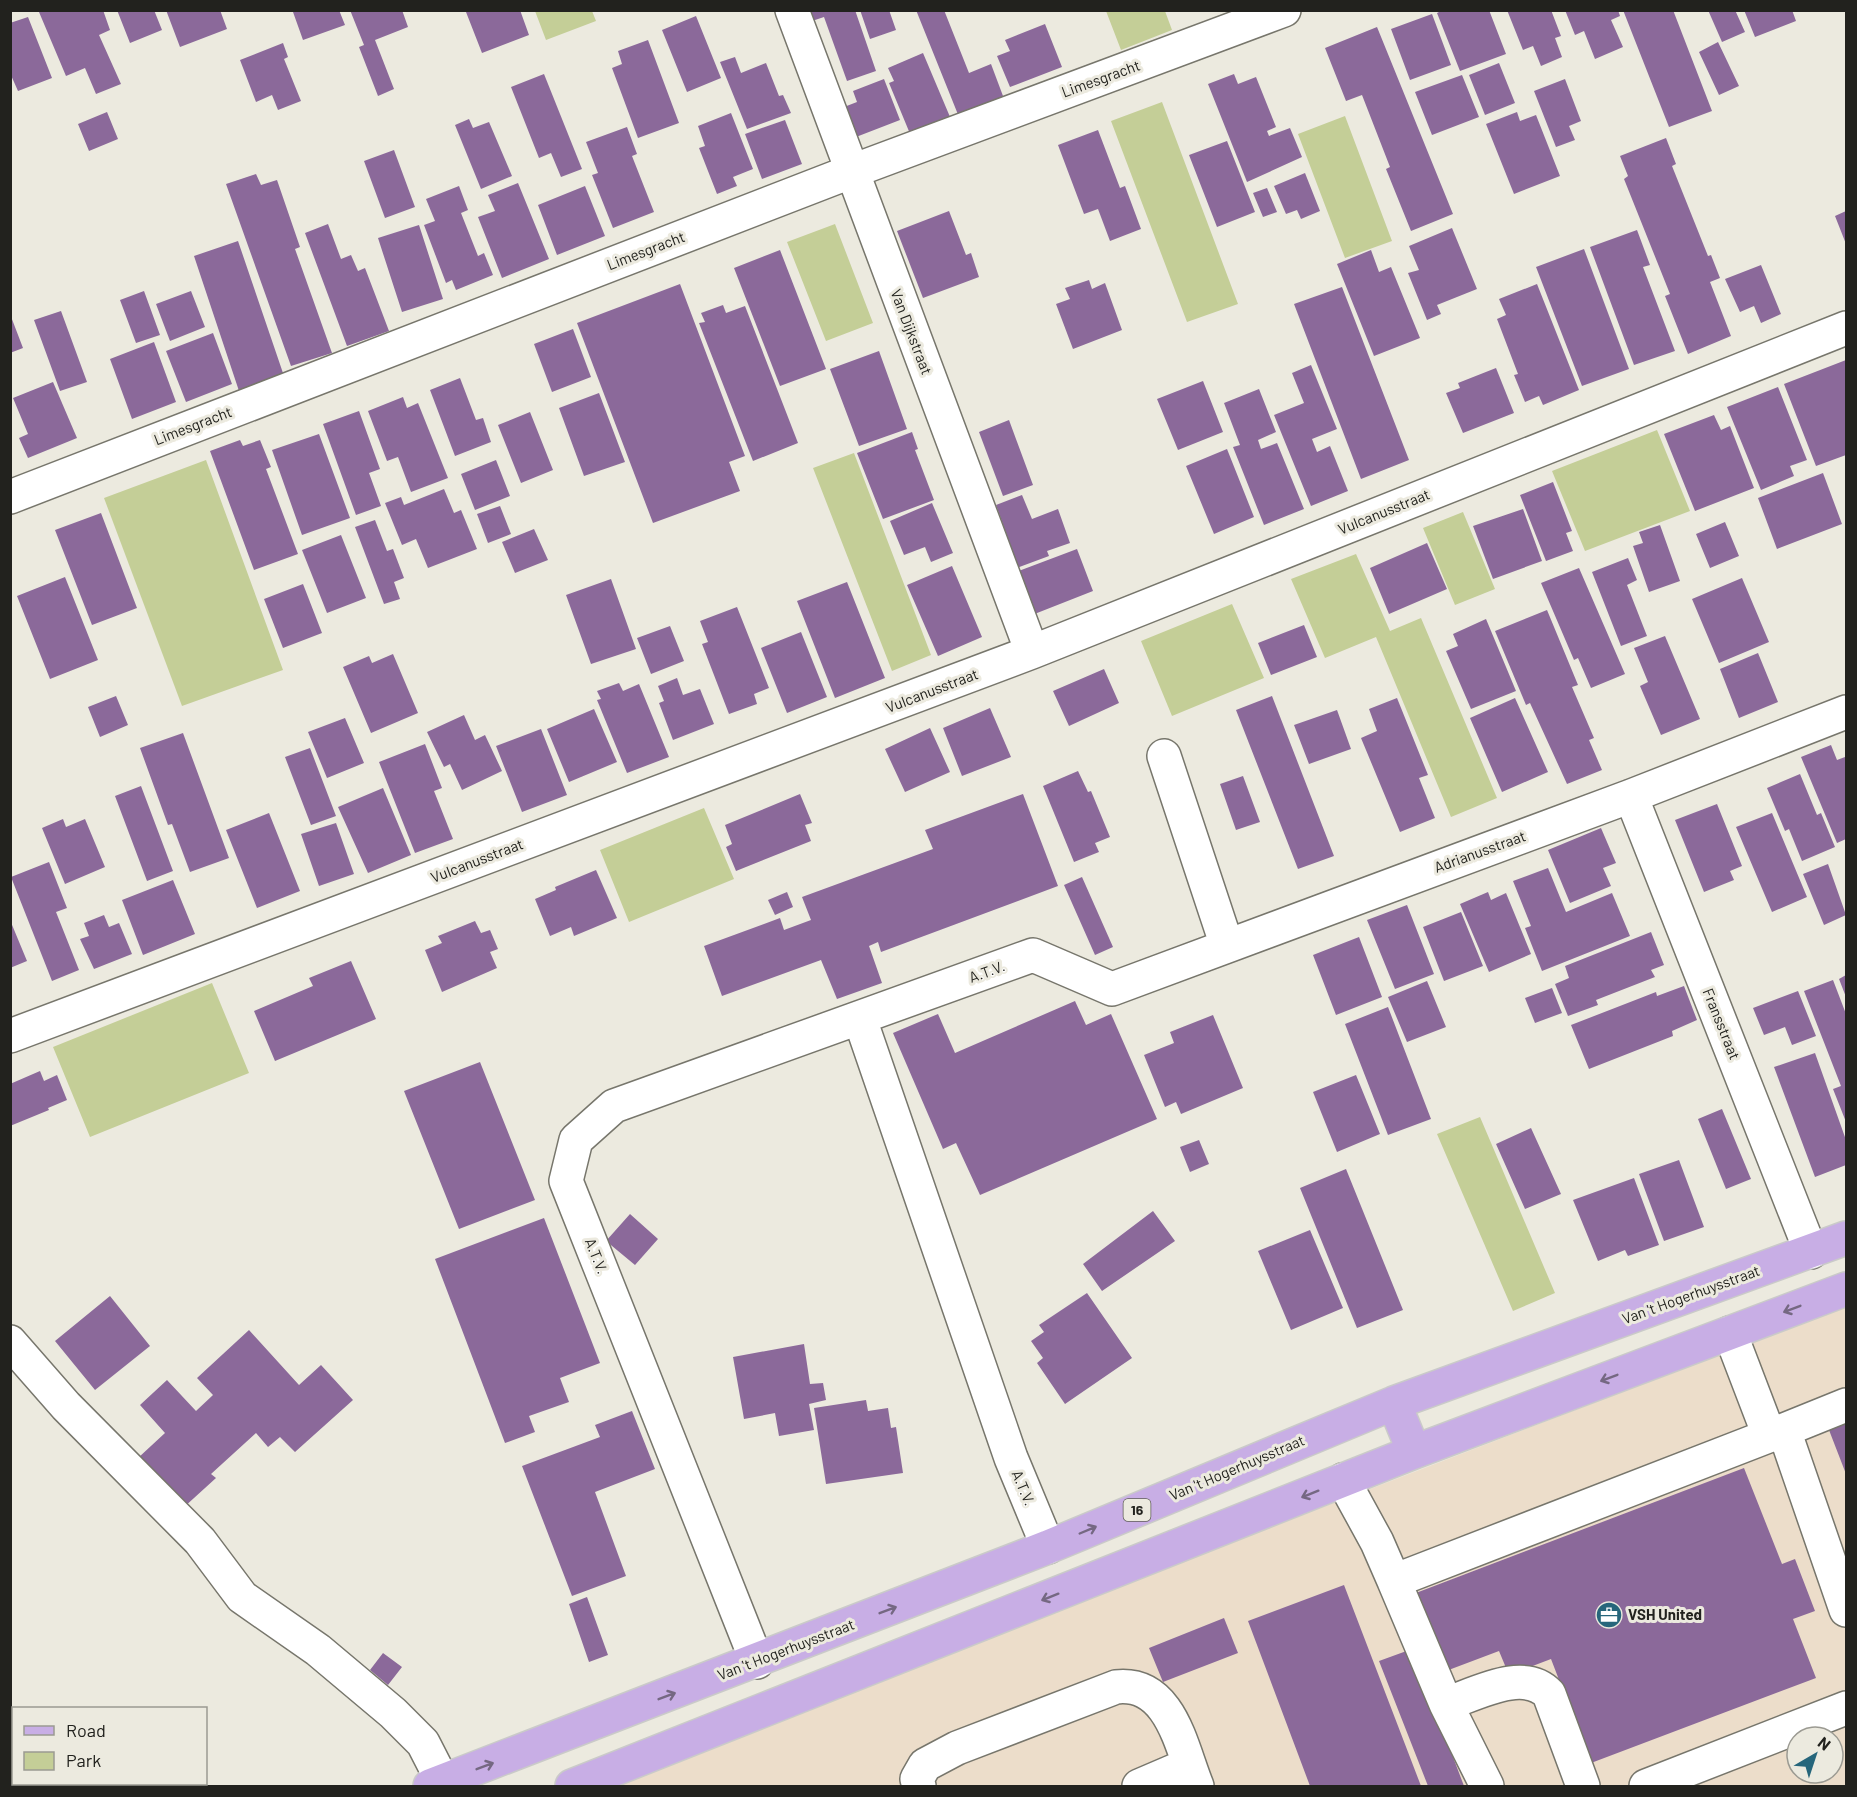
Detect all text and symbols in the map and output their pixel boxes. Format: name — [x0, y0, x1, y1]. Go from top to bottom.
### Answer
street label: Limesgracht — [1059, 56, 1142, 101]
street label: Limesgracht — [604, 227, 687, 273]
street label: Van Dijkstraat — [887, 286, 936, 377]
street label: Limesgracht — [151, 402, 234, 448]
street label: Vulcanusstraat — [1335, 484, 1432, 538]
street label: Vulcanusstraat — [883, 664, 980, 716]
street label: Adrianusstraat — [1431, 826, 1528, 876]
street label: Vulcanusstraat — [428, 834, 525, 886]
street label: A.T.V. — [966, 956, 1007, 986]
street label: Fransstraat — [1699, 985, 1744, 1062]
street label: A.T.V. — [582, 1235, 612, 1276]
street label: Van 't Hogerhuysstraat — [1619, 1261, 1762, 1327]
one-way arrow — [1783, 1305, 1802, 1316]
one-way arrow — [1601, 1374, 1619, 1385]
street label: Van 't Hogerhuysstraat — [1166, 1430, 1307, 1504]
street label: A.T.V. — [1008, 1467, 1039, 1508]
one-way arrow — [1301, 1489, 1320, 1500]
road number: 16 — [1124, 1499, 1150, 1521]
one-way arrow — [1079, 1524, 1097, 1535]
one-way arrow — [1042, 1592, 1060, 1603]
office icon: VSH United — [1594, 1600, 1624, 1630]
one-way arrow — [878, 1604, 897, 1615]
place label: VSH United — [1628, 1605, 1702, 1623]
street label: Van 't Hogerhuysstraat — [715, 1615, 857, 1683]
one-way arrow — [657, 1690, 676, 1701]
legend — [12, 1707, 207, 1785]
text: Road — [66, 1719, 106, 1741]
north arrow — [1785, 1725, 1845, 1785]
text: N — [1815, 1732, 1835, 1754]
text: Park — [66, 1749, 101, 1771]
one-way arrow — [475, 1759, 494, 1770]

